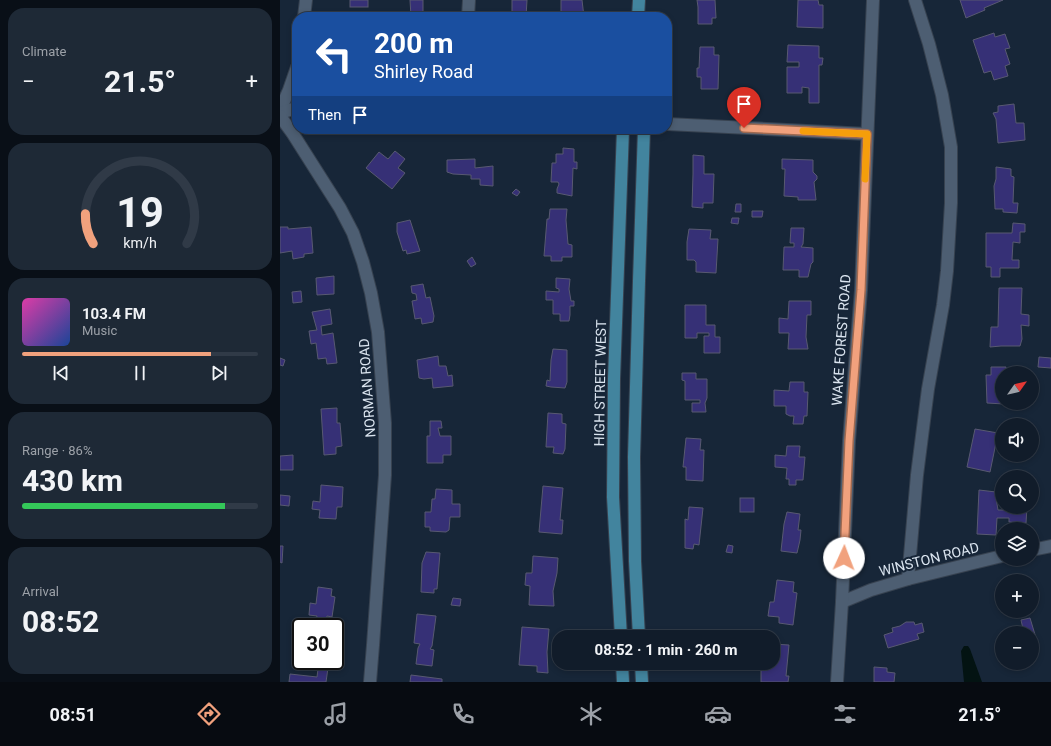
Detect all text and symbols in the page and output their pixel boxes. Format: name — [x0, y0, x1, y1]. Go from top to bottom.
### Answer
text: 200 m — [374, 27, 453, 60]
icon: left — [308, 28, 360, 80]
text: Climate — [22, 44, 66, 59]
text: Shirley Road — [374, 61, 473, 82]
text: 21.5° — [104, 64, 176, 99]
text: − — [22, 69, 35, 94]
text: + — [246, 69, 258, 94]
pin — [727, 87, 761, 128]
icon: arrive — [733, 93, 755, 115]
icon: arrive — [349, 104, 371, 126]
text: Then — [308, 106, 341, 124]
text: 19 — [116, 188, 164, 237]
text: km/h — [123, 235, 157, 251]
street label: WAKE FOREST ROAD — [828, 274, 854, 406]
text: 103.4 FM — [82, 305, 146, 323]
street label: HIGH STREET WEST — [591, 319, 609, 446]
text: Music — [82, 323, 117, 338]
street label: NORMAN ROAD — [356, 338, 378, 438]
icon: previous — [50, 362, 72, 384]
icon: pause — [129, 362, 151, 384]
icon: next — [208, 362, 230, 384]
north arrow — [995, 366, 1039, 410]
map controls — [995, 366, 1039, 670]
button: sound — [995, 418, 1039, 462]
text: Range · 86% — [22, 443, 92, 458]
text: 430 km — [22, 463, 123, 498]
button: search — [995, 470, 1039, 514]
button: layers — [995, 522, 1039, 566]
position arrow — [823, 537, 865, 579]
street label: WINSTON ROAD — [877, 539, 981, 579]
button: + — [995, 574, 1039, 618]
text: Arrival — [22, 584, 59, 599]
text: 08:52 — [22, 604, 99, 639]
speed limit sign: 30 — [292, 618, 344, 670]
button: − — [995, 626, 1039, 670]
text: 08:52 · 1 min · 260 m — [595, 641, 737, 659]
icon: directions — [195, 700, 223, 728]
icon: music — [322, 700, 350, 728]
icon: phone — [449, 700, 477, 728]
icon: climate — [577, 700, 605, 728]
icon: car — [704, 700, 732, 728]
icon: filters — [831, 700, 859, 728]
text: 08:51 — [50, 704, 96, 725]
text: 21.5° — [958, 704, 1001, 725]

